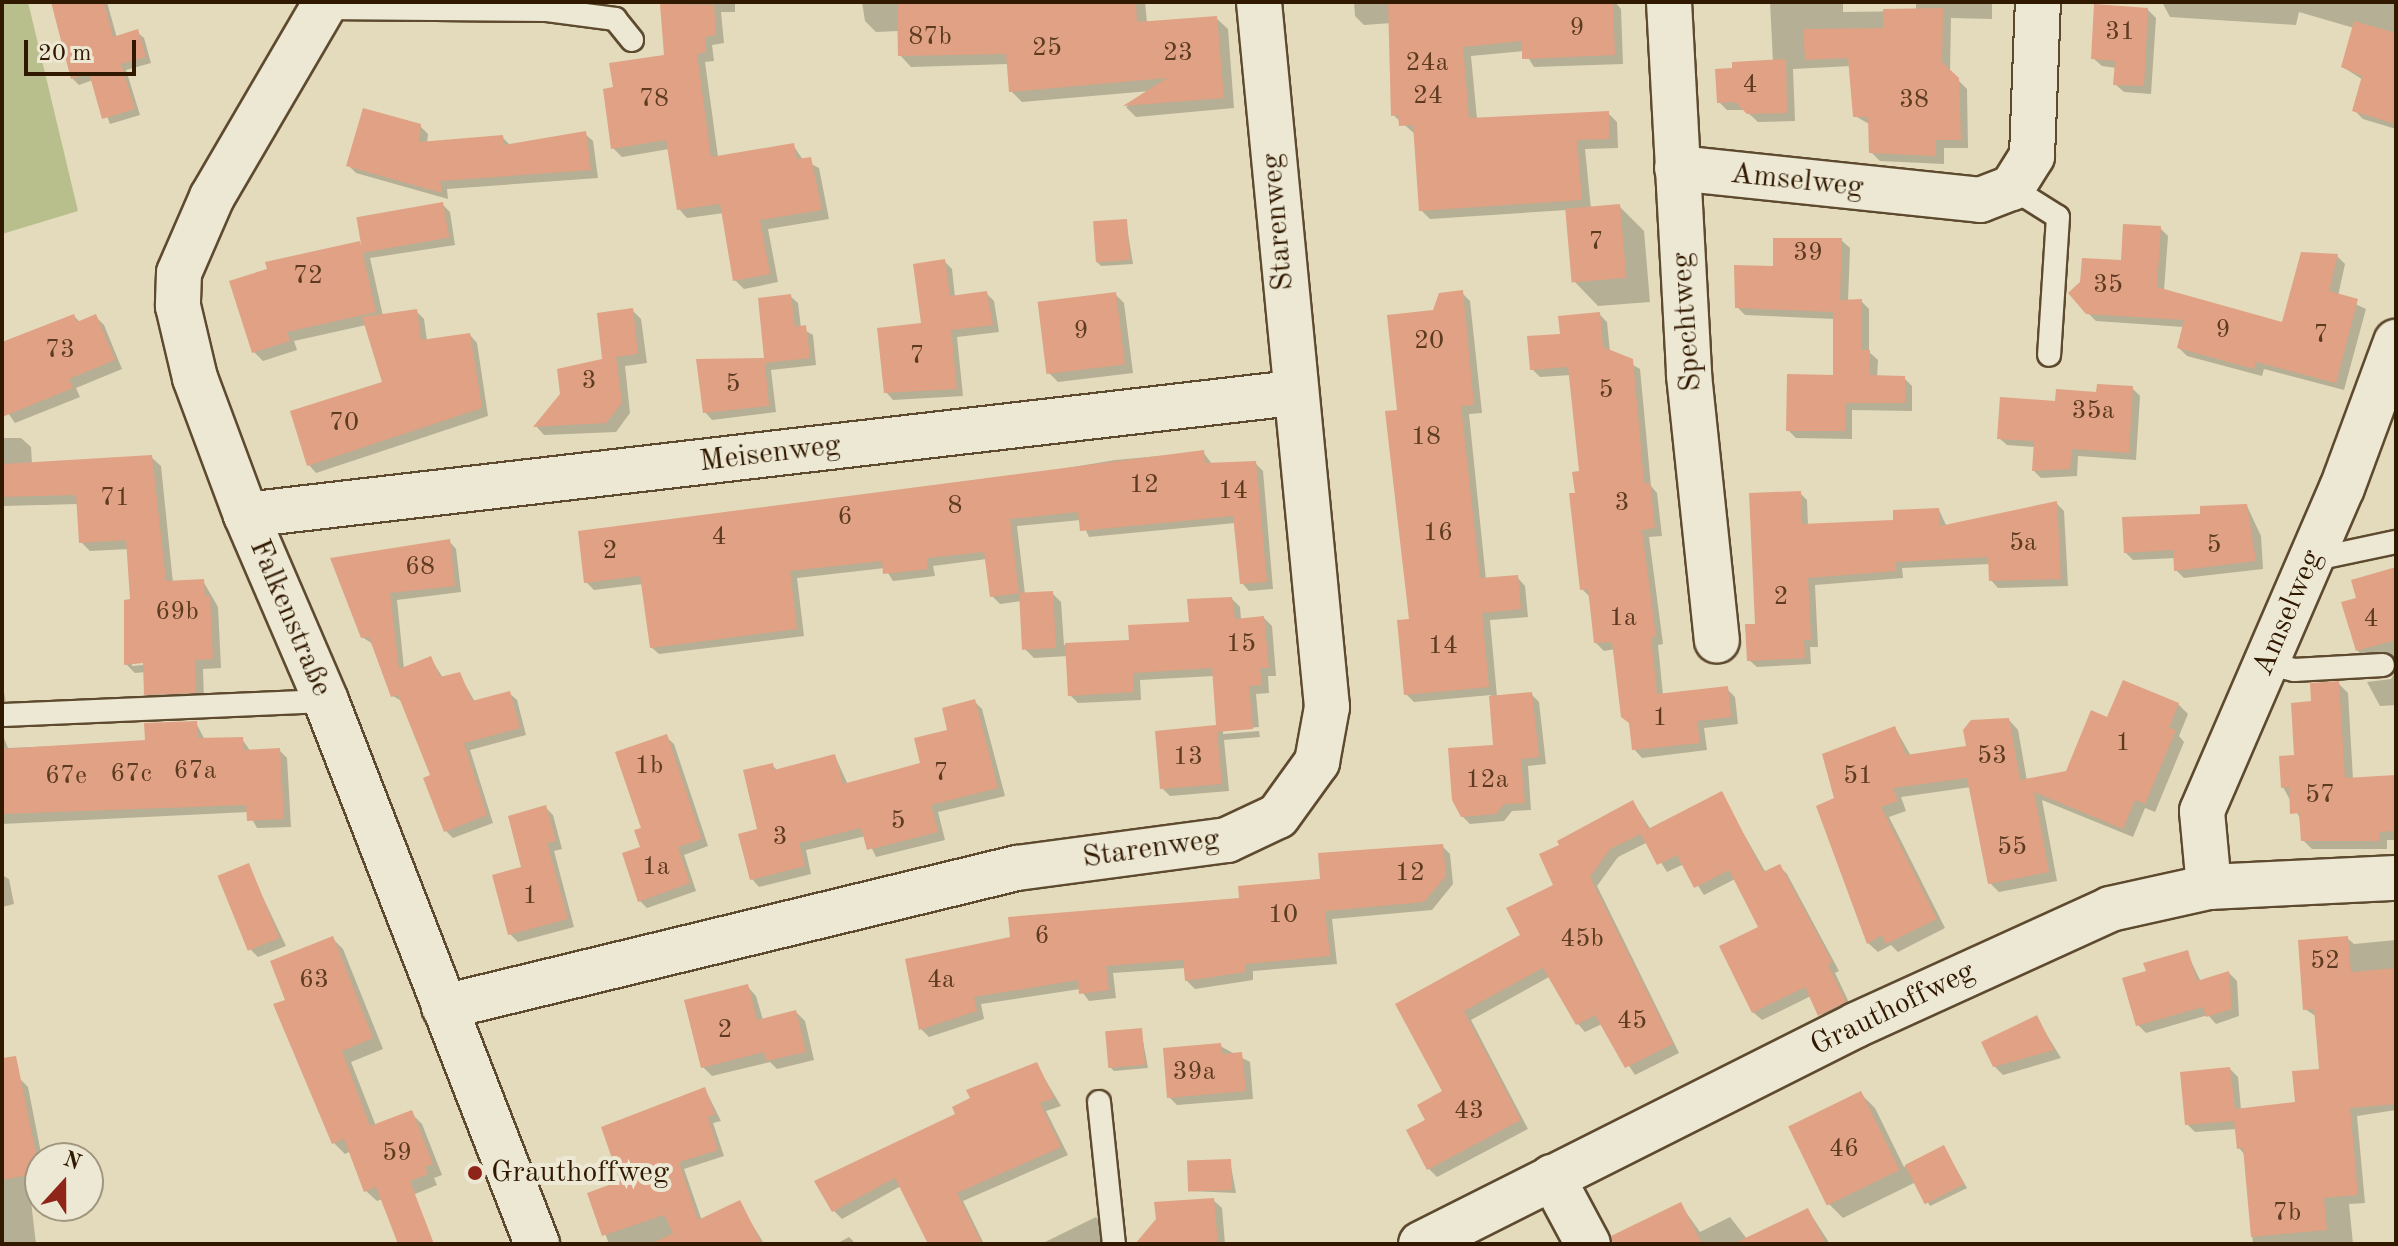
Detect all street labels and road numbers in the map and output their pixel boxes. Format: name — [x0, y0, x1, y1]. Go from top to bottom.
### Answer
street label: Starenweg — [1254, 152, 1302, 292]
street label: Amselweg — [1729, 156, 1865, 206]
street label: Spechtweg — [1664, 251, 1710, 393]
street label: Meisenweg — [697, 427, 843, 481]
street label: Falkenstraße — [241, 534, 339, 702]
street label: Amselweg — [2245, 545, 2331, 681]
street label: Starenweg — [1080, 822, 1222, 876]
street label: Grauthoffweg — [1805, 954, 1981, 1064]

